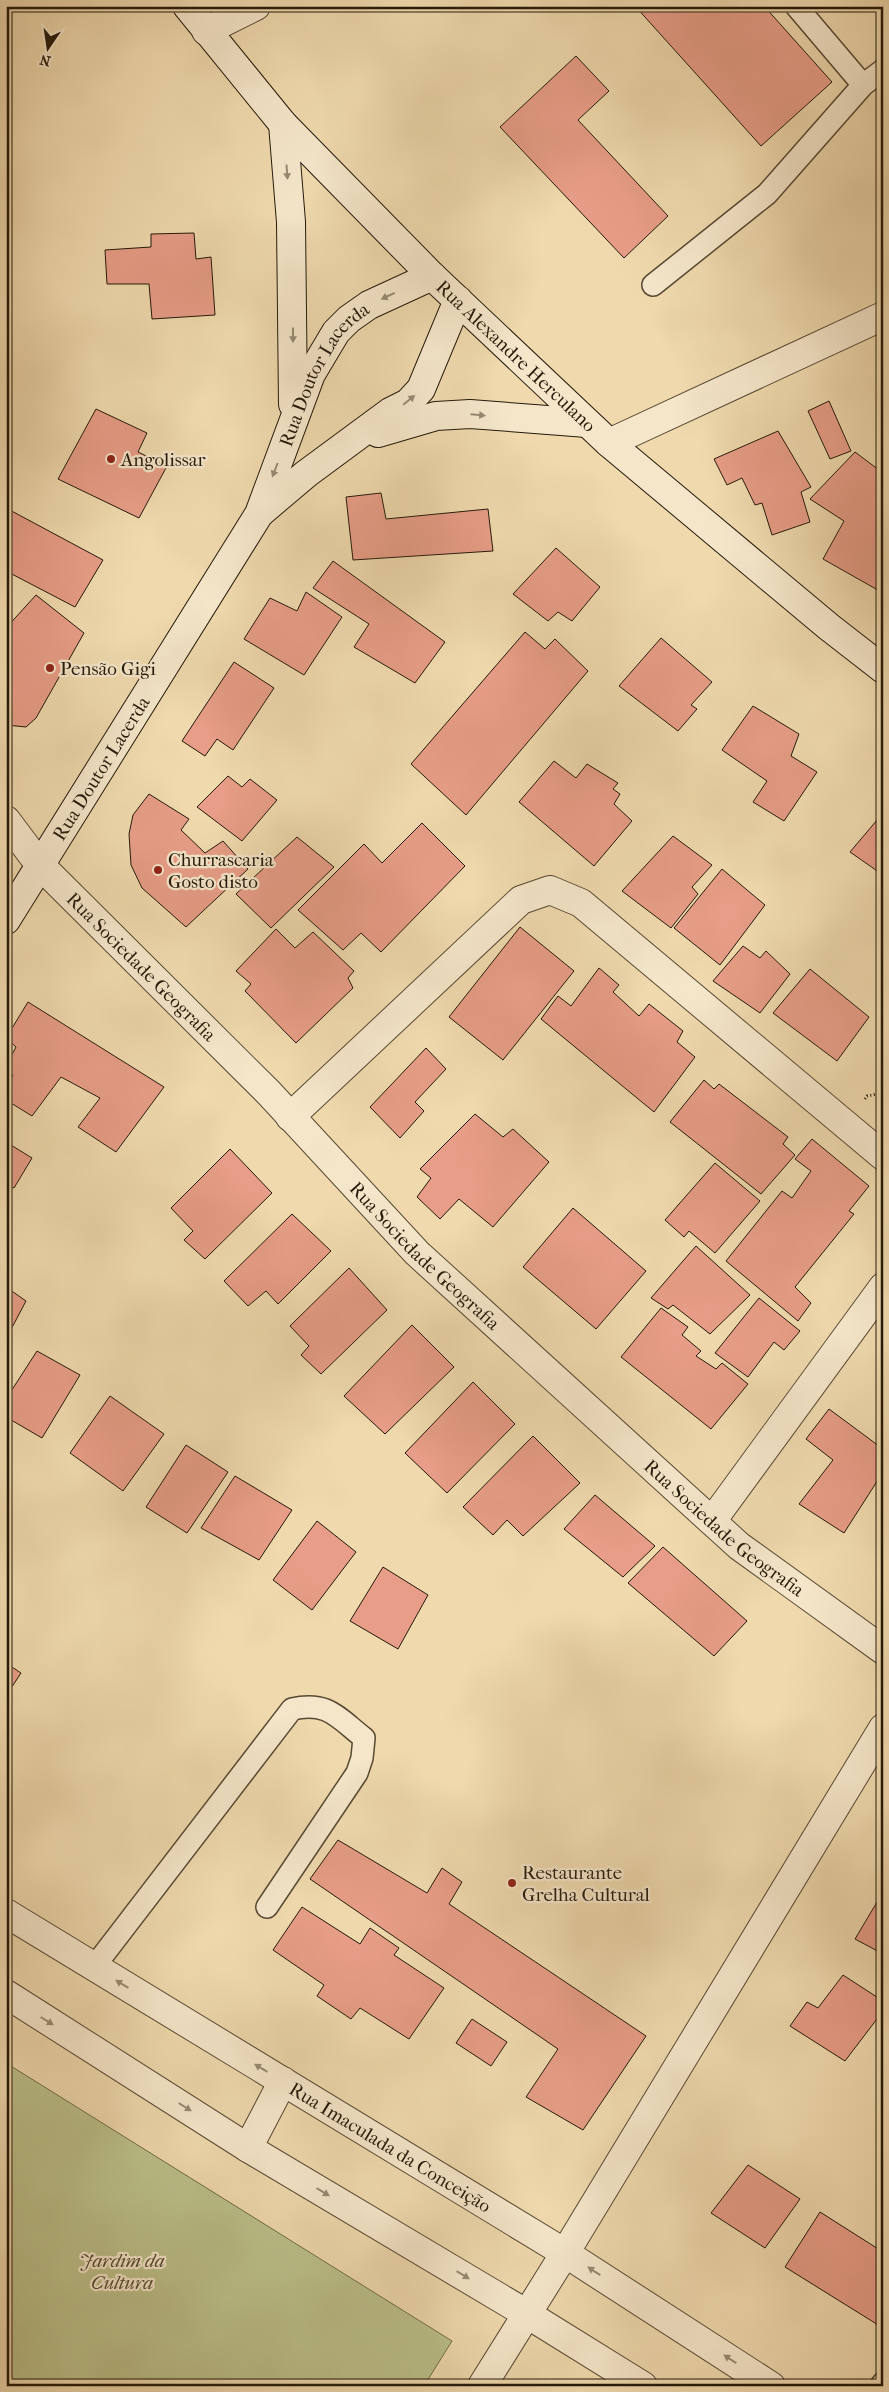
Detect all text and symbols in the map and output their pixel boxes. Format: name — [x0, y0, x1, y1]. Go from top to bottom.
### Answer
north arrow — [22, 22, 72, 72]
text: N — [38, 51, 52, 70]
one-way arrow — [283, 165, 291, 181]
street label: Rua Alexandre Herculano — [431, 276, 600, 437]
one-way arrow — [381, 293, 395, 301]
street label: Rua Doutor Lacerda — [275, 298, 374, 450]
one-way arrow — [289, 327, 297, 343]
one-way arrow — [402, 395, 415, 406]
one-way arrow — [470, 411, 486, 419]
place label: Angolissar — [120, 449, 207, 471]
marker: Angolissar — [105, 453, 117, 465]
one-way arrow — [271, 462, 278, 477]
place label: Pensão Gigi — [60, 658, 156, 680]
marker: Pensão Gigi — [44, 662, 56, 674]
street label: Rua Doutor Lacerda — [48, 692, 155, 845]
place label: Churrascaria Gosto disto — [168, 849, 274, 893]
marker: Churrascaria Gosto disto — [152, 864, 164, 876]
street label: Rua Sociedade Geografia — [62, 888, 220, 1046]
street label: Rua Sociedade Geografia — [345, 1178, 504, 1335]
street label: Rua Sociedade Geografia — [639, 1455, 808, 1602]
place label: Restaurante Grelha Cultural — [522, 1862, 650, 1906]
marker: Restaurante Grelha Cultural — [506, 1877, 518, 1889]
one-way arrow — [115, 1979, 128, 1988]
one-way arrow — [41, 2016, 54, 2025]
one-way arrow — [254, 2063, 267, 2072]
street label: Rua Imaculada da Conceição — [285, 2078, 495, 2218]
one-way arrow — [178, 2103, 191, 2112]
one-way arrow — [317, 2188, 330, 2197]
park label: Jardim da Cultura — [79, 2250, 165, 2294]
one-way arrow — [587, 2266, 600, 2276]
one-way arrow — [456, 2271, 469, 2280]
one-way arrow — [724, 2355, 737, 2364]

